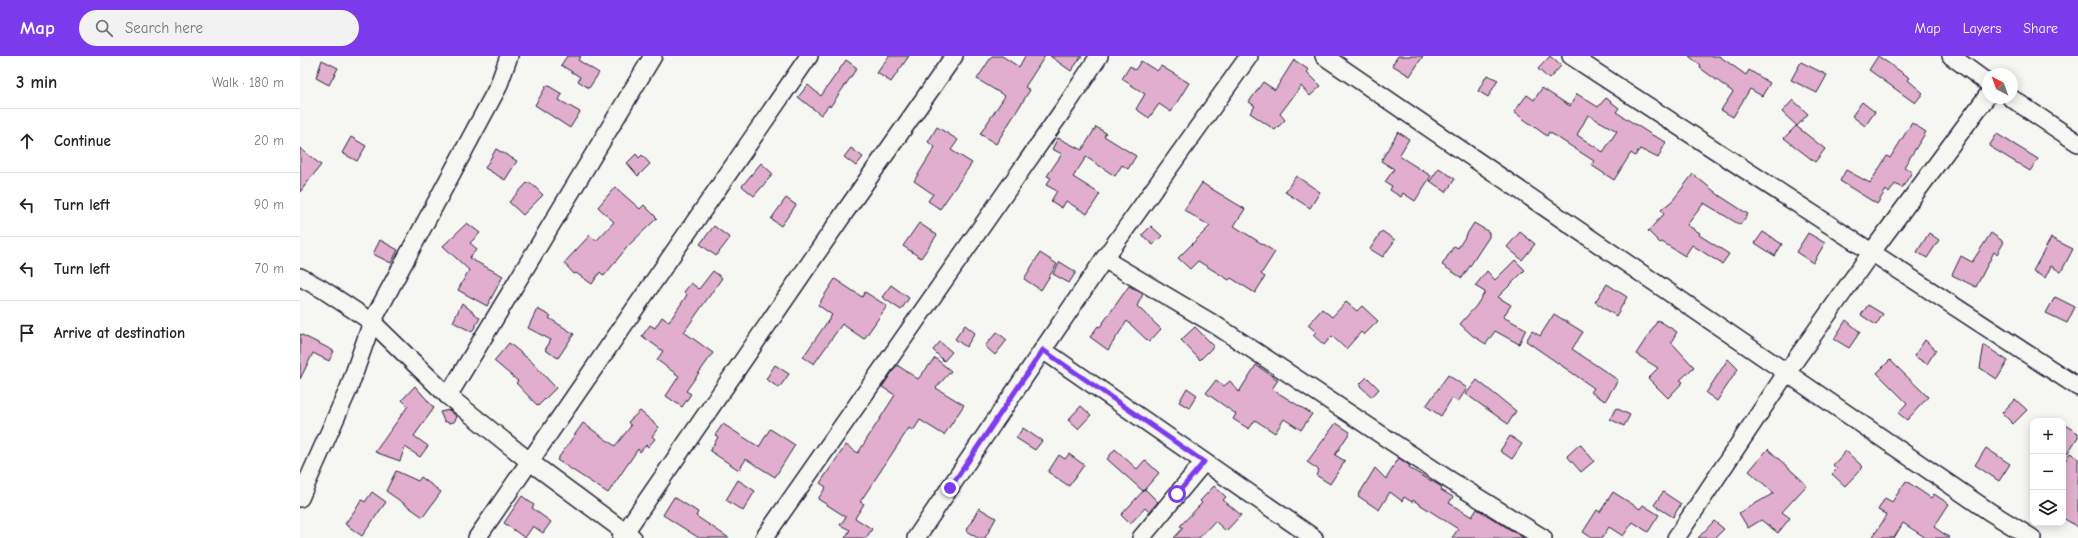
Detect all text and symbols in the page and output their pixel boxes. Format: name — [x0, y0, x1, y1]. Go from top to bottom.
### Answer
search box — [79, 10, 359, 46]
text: Map — [20, 17, 55, 39]
icon: search — [93, 17, 115, 39]
text: Search here — [125, 19, 203, 37]
text: Map — [1914, 20, 1941, 37]
text: Layers — [1963, 20, 2001, 37]
text: Share — [2023, 20, 2058, 37]
north arrow — [1982, 68, 2018, 104]
text: 3 min — [16, 73, 57, 92]
text: Walk · 180 m — [212, 75, 284, 90]
icon: ahead — [16, 130, 38, 152]
text: Continue — [54, 132, 111, 150]
text: 20 m — [254, 133, 284, 148]
icon: left — [16, 194, 38, 216]
text: Turn left — [54, 196, 110, 214]
text: 90 m — [254, 197, 284, 212]
icon: left — [16, 258, 38, 280]
text: Turn left — [54, 260, 110, 278]
text: 70 m — [255, 261, 284, 276]
icon: arrive — [16, 322, 38, 344]
text: Arrive at destination — [54, 324, 185, 342]
map controls — [2030, 418, 2066, 526]
button: + — [2030, 418, 2066, 454]
button: − — [2030, 454, 2066, 490]
route end — [941, 479, 959, 497]
route start — [1168, 485, 1186, 503]
button: layers — [2030, 490, 2066, 526]

